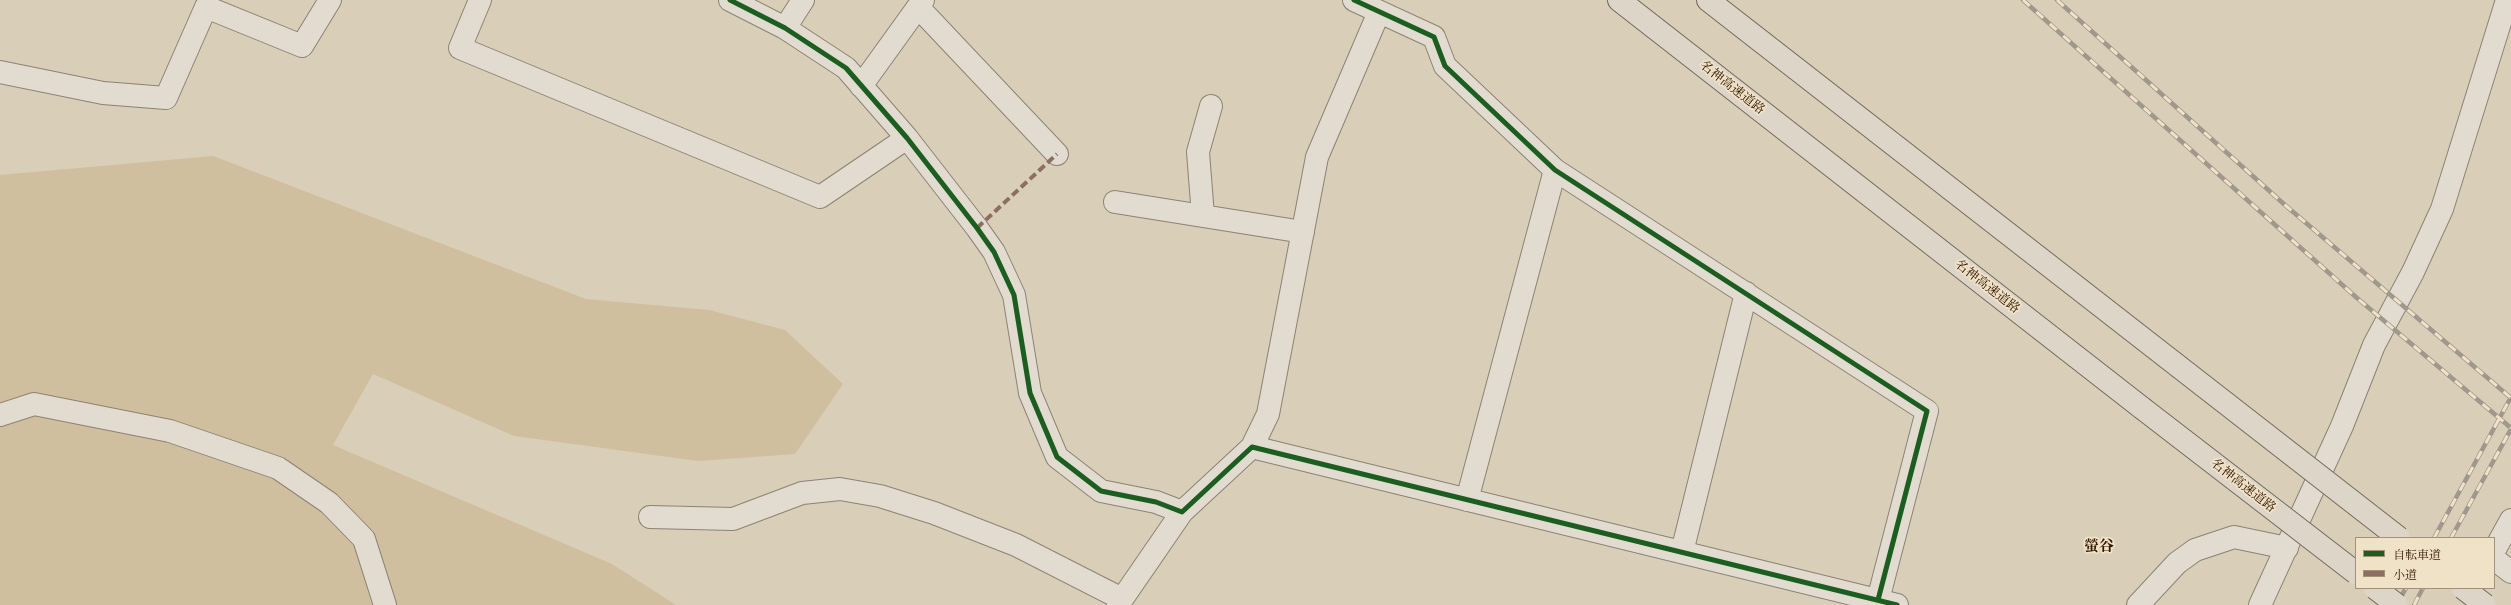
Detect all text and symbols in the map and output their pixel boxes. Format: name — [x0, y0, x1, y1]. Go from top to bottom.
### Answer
street label: 名神高速道路 — [1696, 58, 1768, 118]
street label: 名神高速道路 — [1951, 257, 2023, 317]
street label: 名神高速道路 — [2207, 456, 2279, 516]
legend — [2355, 537, 2495, 589]
district label: 螢谷 — [2084, 538, 2114, 556]
text: 自転車道 — [2393, 548, 2441, 562]
text: 小道 — [2393, 568, 2417, 582]

